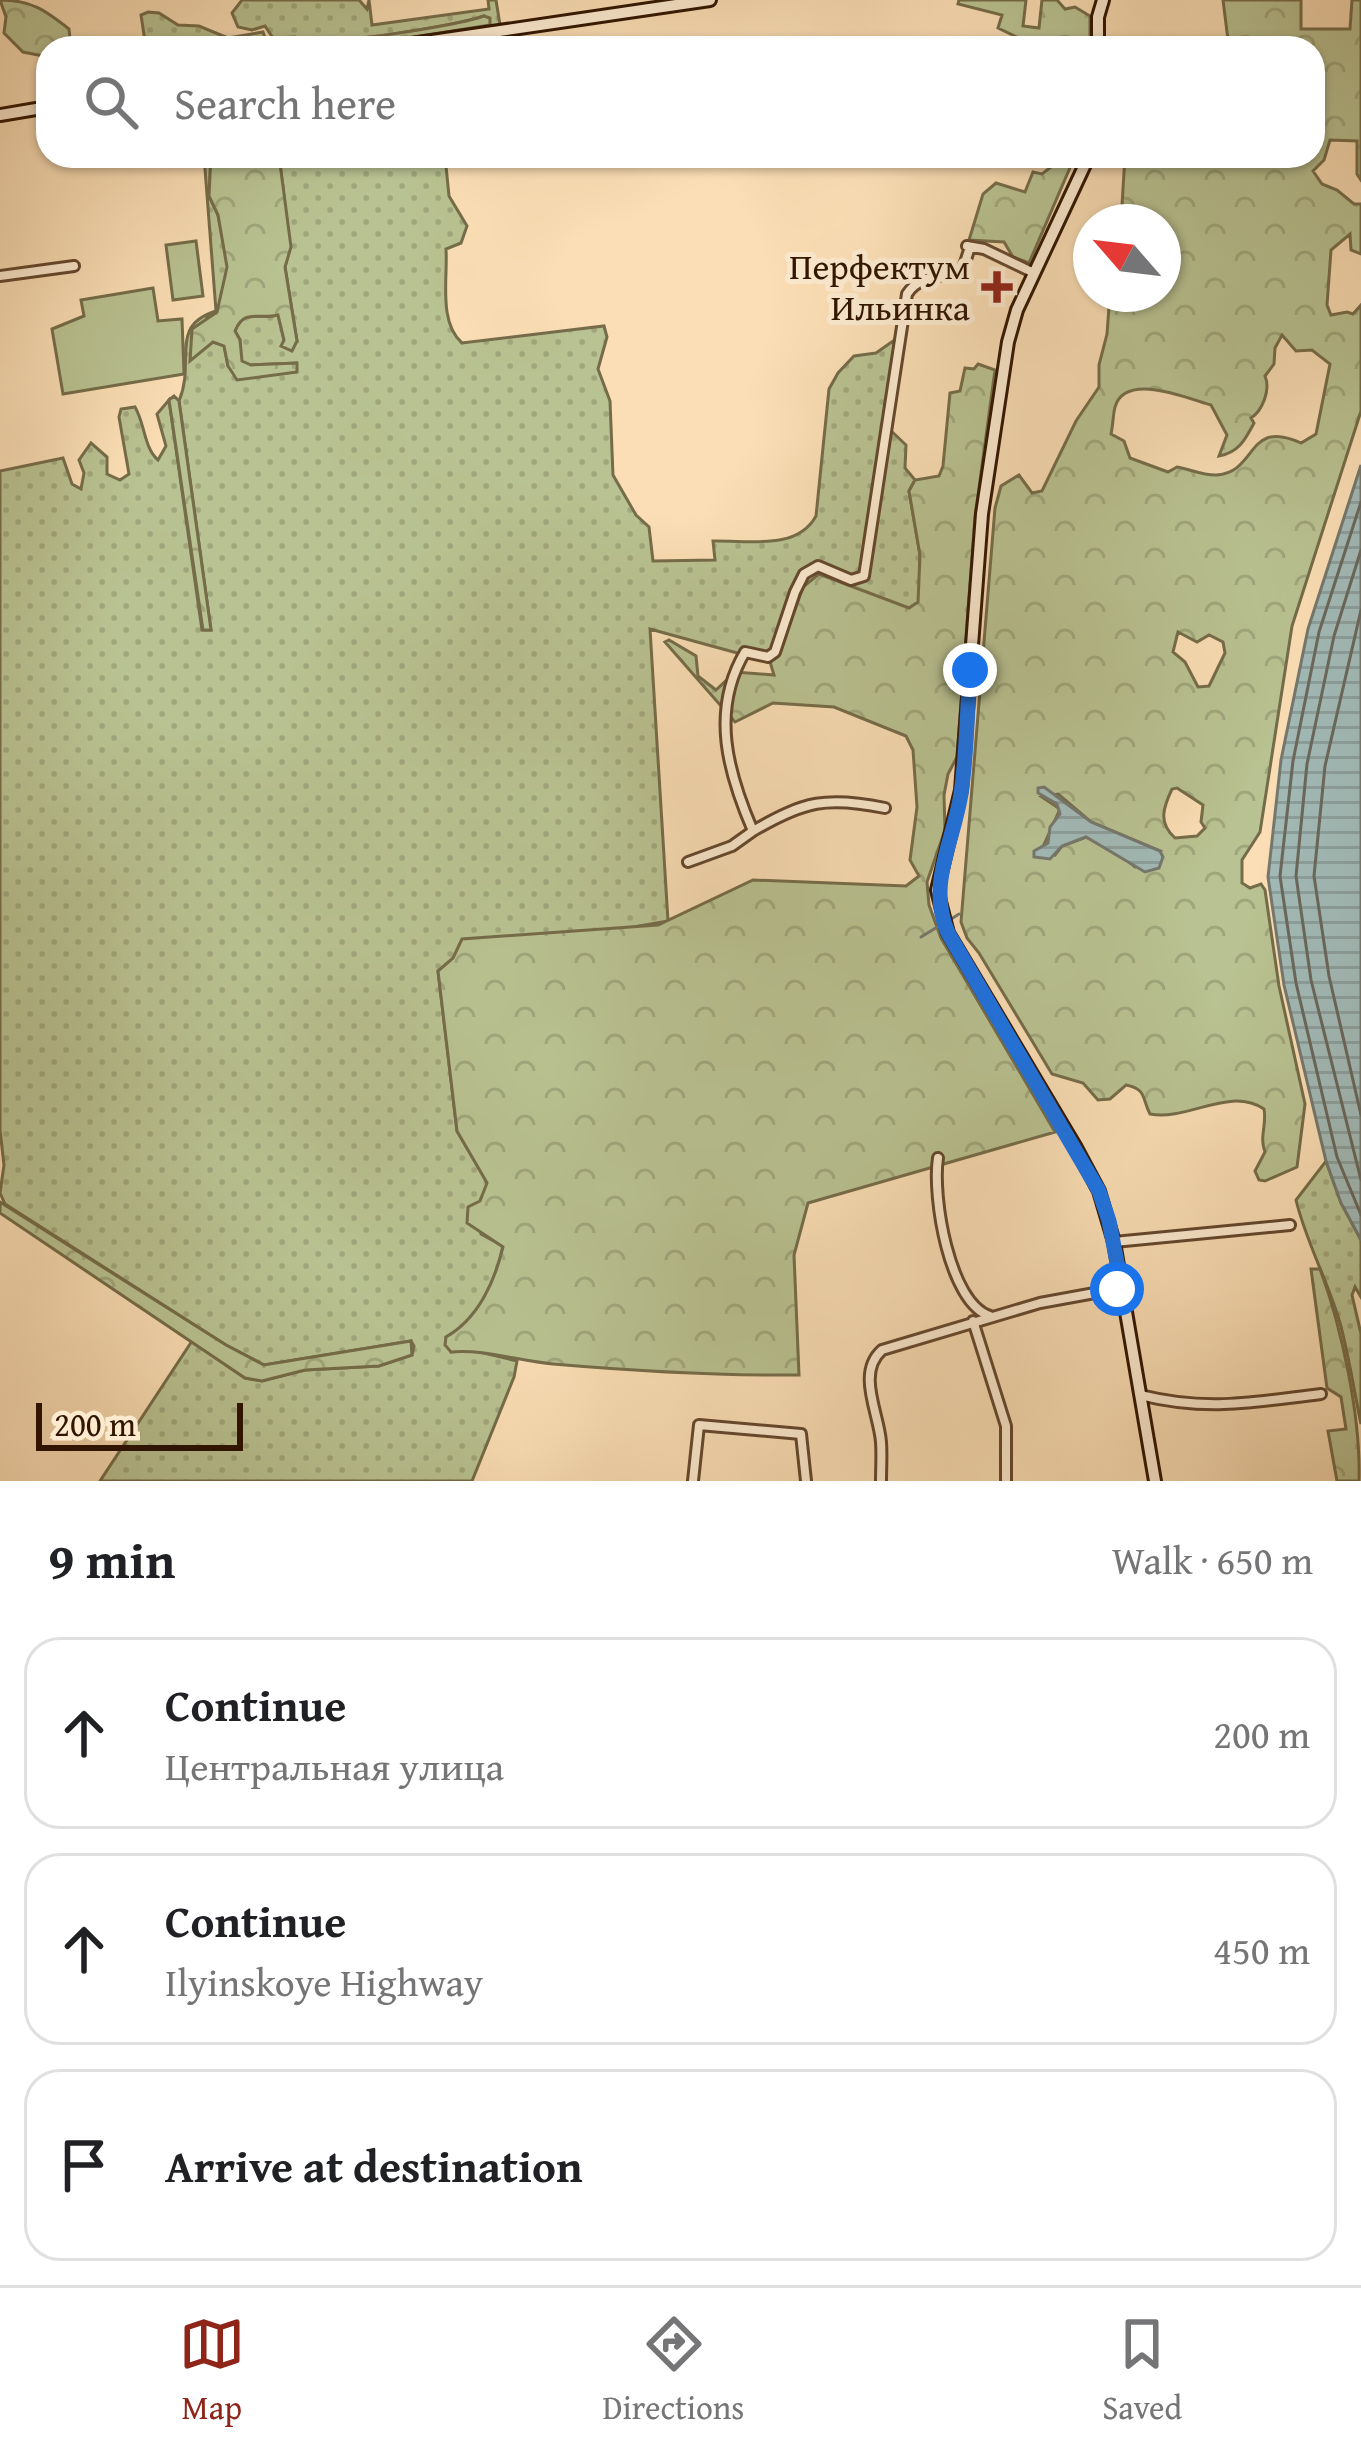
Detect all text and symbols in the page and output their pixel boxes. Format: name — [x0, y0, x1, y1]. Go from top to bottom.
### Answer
search box — [36, 36, 1325, 168]
icon: search — [78, 69, 144, 135]
text: Search here — [174, 70, 396, 135]
north arrow — [1073, 204, 1181, 312]
place label: Перфектум Ильинка — [789, 239, 970, 333]
marker: Перфектум Ильинка — [981, 271, 1013, 303]
route end — [943, 643, 997, 697]
route start — [1090, 1262, 1144, 1316]
scale bar — [36, 1397, 243, 1450]
text: 200 m — [54, 1400, 136, 1448]
text: 9 min — [48, 1522, 175, 1597]
text: Walk · 650 m — [1112, 1531, 1313, 1588]
text: Continue — [165, 1672, 346, 1737]
icon: ahead — [51, 1700, 117, 1766]
text: 200 m — [1213, 1705, 1310, 1762]
text: Центральная улица — [165, 1737, 504, 1794]
text: Continue — [165, 1888, 346, 1953]
icon: ahead — [51, 1916, 117, 1982]
text: 450 m — [1213, 1921, 1310, 1978]
text: Ilyinskoye Highway — [165, 1953, 483, 2010]
icon: arrive — [51, 2132, 117, 2198]
text: Arrive at destination — [165, 2133, 583, 2198]
tab: Map — [179, 2311, 245, 2431]
tab: Directions — [603, 2311, 744, 2431]
tab: Saved — [1102, 2311, 1182, 2431]

